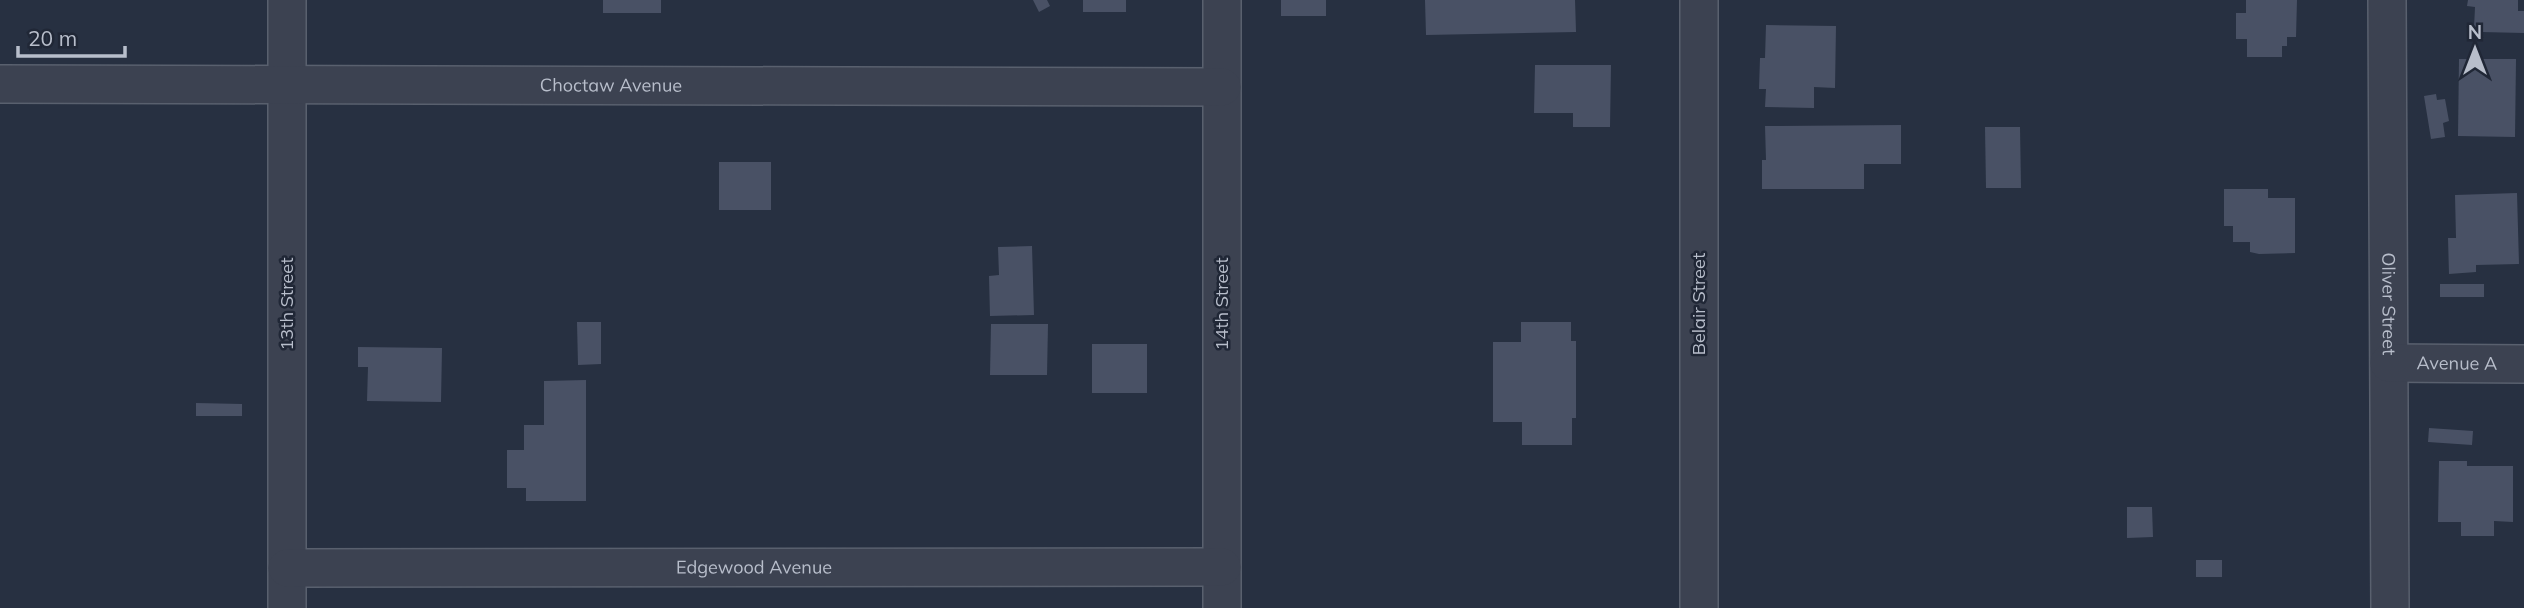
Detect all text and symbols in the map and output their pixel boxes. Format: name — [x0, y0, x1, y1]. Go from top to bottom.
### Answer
scale bar — [18, 14, 124, 58]
north arrow — [2440, 14, 2510, 84]
text: N — [2468, 20, 2482, 44]
text: 20 m — [28, 25, 77, 51]
street label: Choctaw Avenue — [540, 73, 682, 97]
street label: Belair Street — [1687, 253, 1710, 355]
street label: Oliver Street — [2377, 253, 2401, 355]
street label: 13th Street — [275, 258, 298, 350]
street label: 14th Street — [1210, 258, 1233, 350]
street label: Avenue A — [2417, 351, 2497, 375]
street label: Edgewood Avenue — [676, 555, 832, 579]

